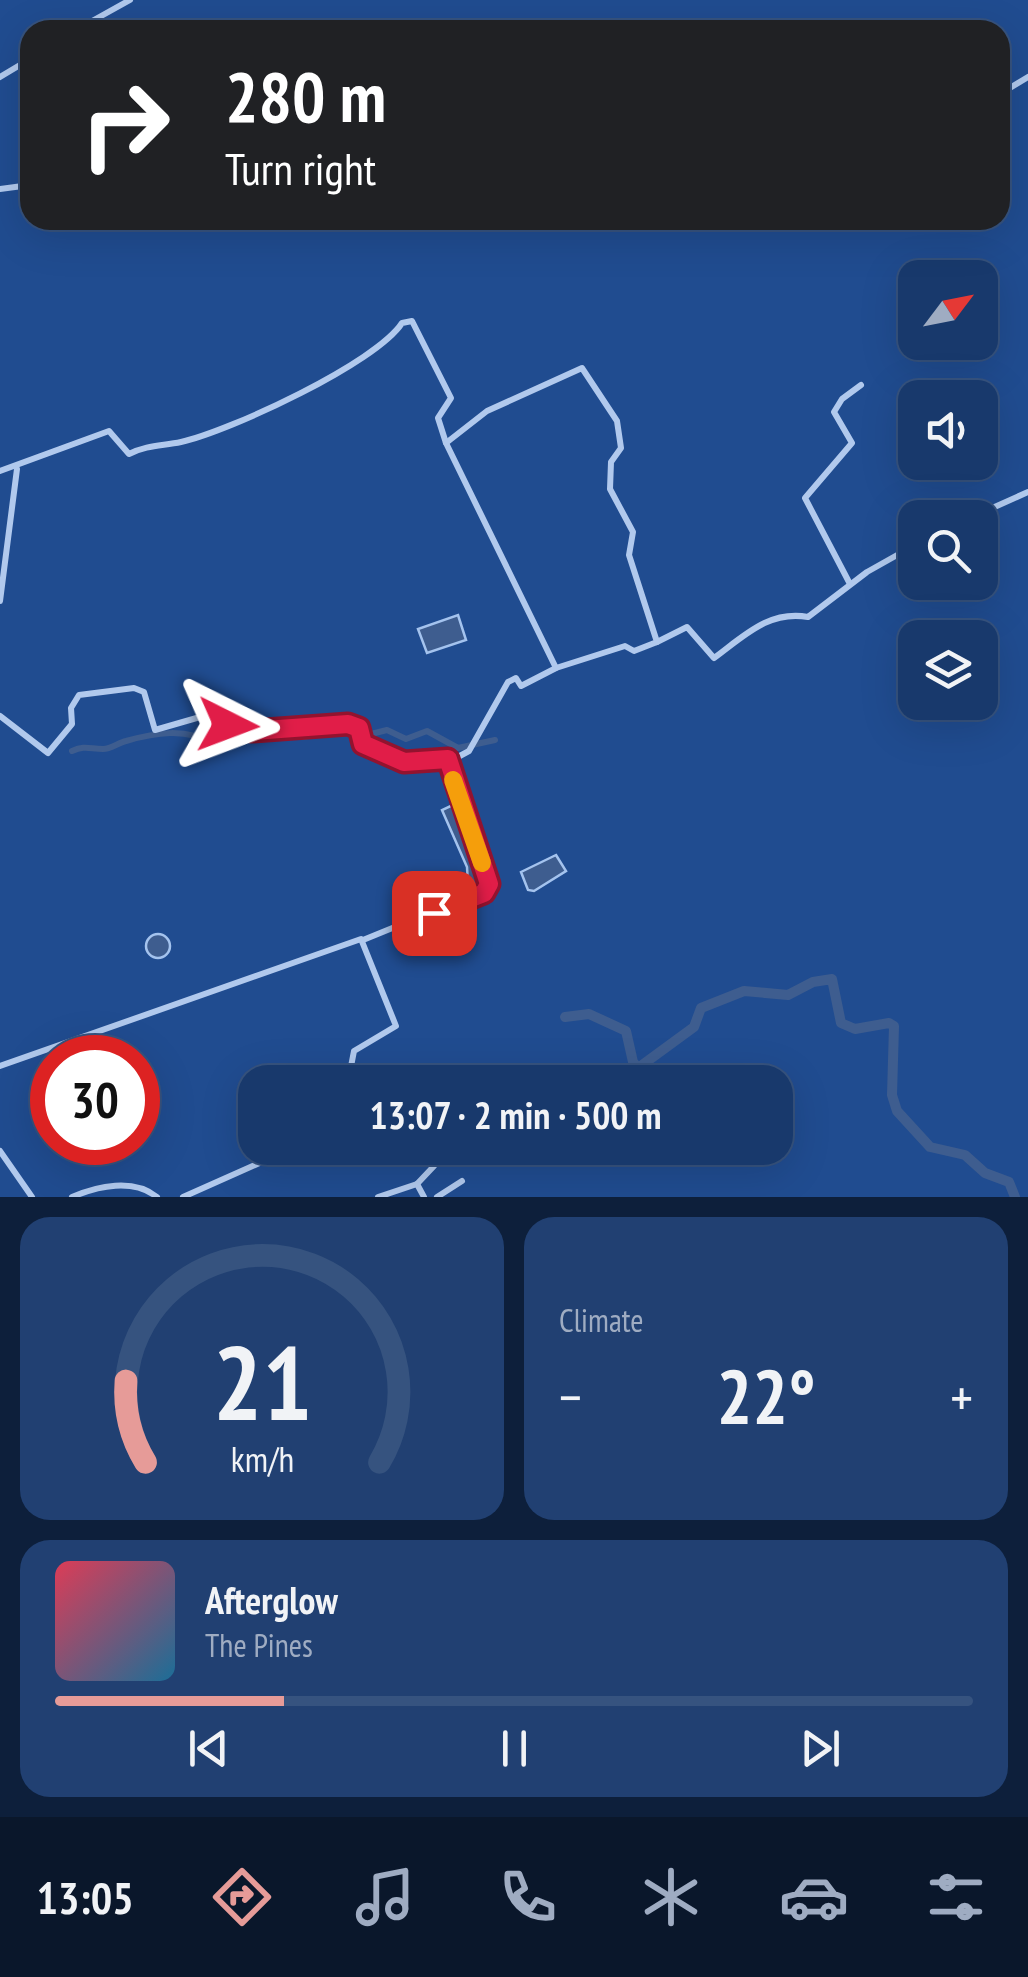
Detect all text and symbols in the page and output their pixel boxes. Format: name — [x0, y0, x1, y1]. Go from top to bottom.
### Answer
text: 280 m — [225, 51, 386, 141]
icon: right — [60, 60, 190, 190]
text: Turn right — [225, 139, 376, 197]
north arrow — [898, 260, 998, 360]
map controls — [898, 260, 998, 720]
button: sound — [898, 380, 998, 480]
button: search — [898, 500, 998, 600]
button: layers — [898, 620, 998, 720]
position arrow — [176, 673, 280, 777]
pin — [392, 871, 477, 956]
icon: arrive — [407, 886, 462, 941]
speed limit sign: 30 — [30, 1035, 160, 1165]
text: 13:07 · 2 min · 500 m — [369, 1090, 662, 1139]
text: Climate — [559, 1299, 643, 1341]
text: 21 — [212, 1314, 312, 1449]
text: 22° — [716, 1348, 816, 1445]
text: − — [559, 1361, 582, 1432]
text: + — [950, 1361, 973, 1432]
text: km/h — [230, 1436, 294, 1482]
text: Afterglow — [205, 1575, 338, 1624]
text: The Pines — [205, 1624, 313, 1666]
icon: previous — [181, 1721, 236, 1776]
icon: pause — [487, 1721, 542, 1776]
icon: next — [793, 1721, 848, 1776]
icon: directions — [207, 1862, 277, 1932]
icon: music — [350, 1862, 420, 1932]
icon: phone — [493, 1862, 563, 1932]
icon: climate — [636, 1862, 706, 1932]
icon: car — [779, 1862, 849, 1932]
icon: filters — [921, 1862, 991, 1932]
text: 13:05 — [36, 1868, 134, 1926]

